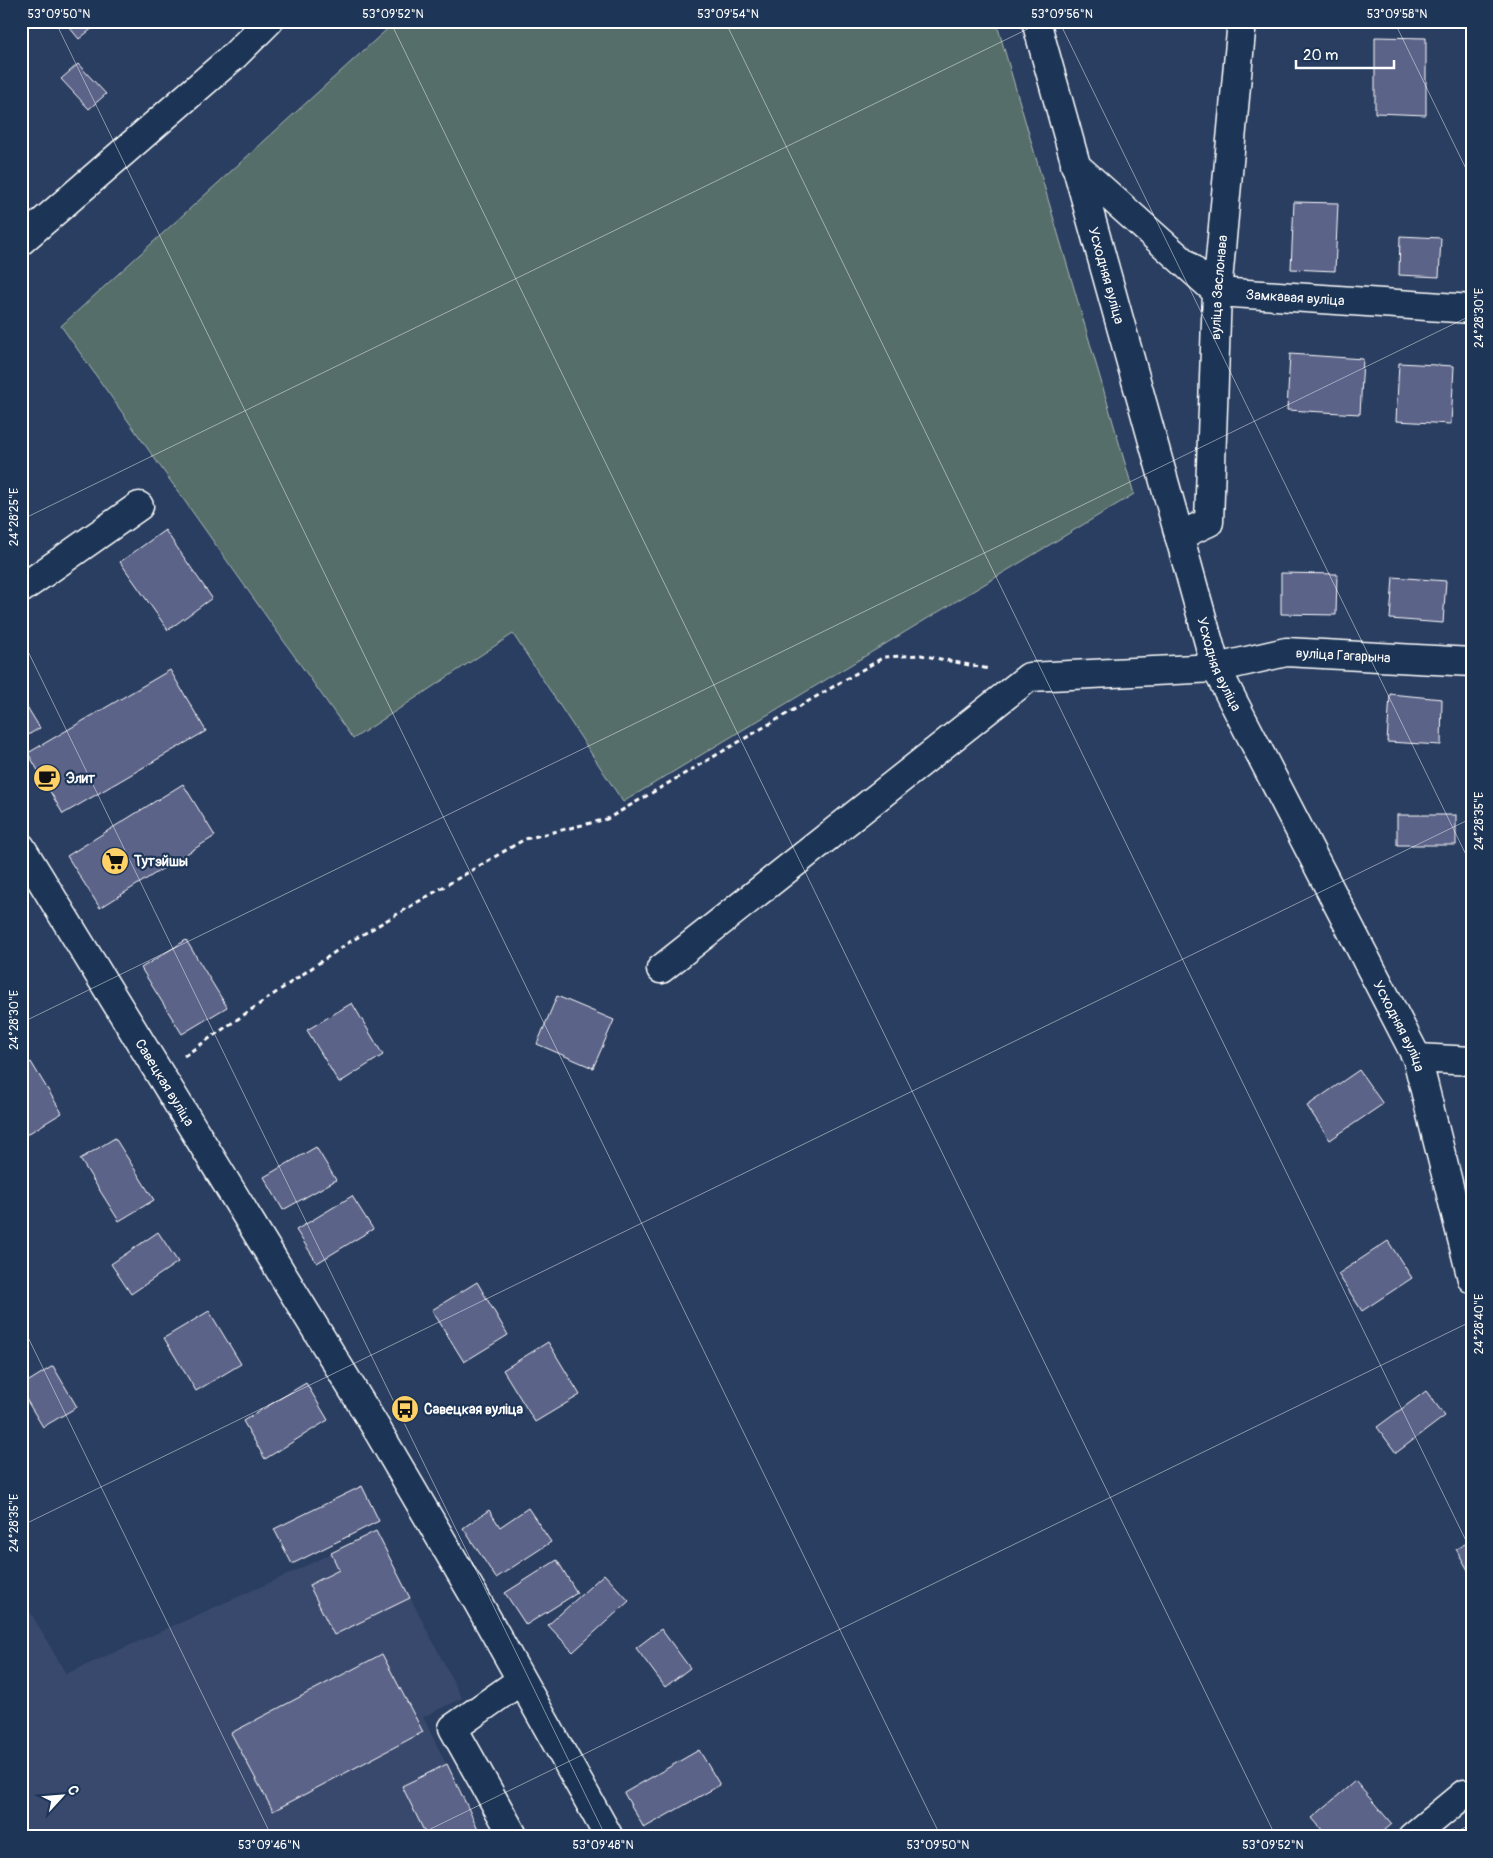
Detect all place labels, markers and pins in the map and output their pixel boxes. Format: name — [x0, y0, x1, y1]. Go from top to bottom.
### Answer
cafe icon: Элит — [32, 763, 62, 793]
place label: Элит — [66, 770, 96, 787]
supermarket icon: Тутэйшы — [100, 846, 130, 876]
place label: Тутэйшы — [133, 853, 188, 870]
bus stop icon: Савецкая вуліца — [390, 1394, 420, 1424]
place label: Савецкая вуліца — [424, 1401, 524, 1418]

